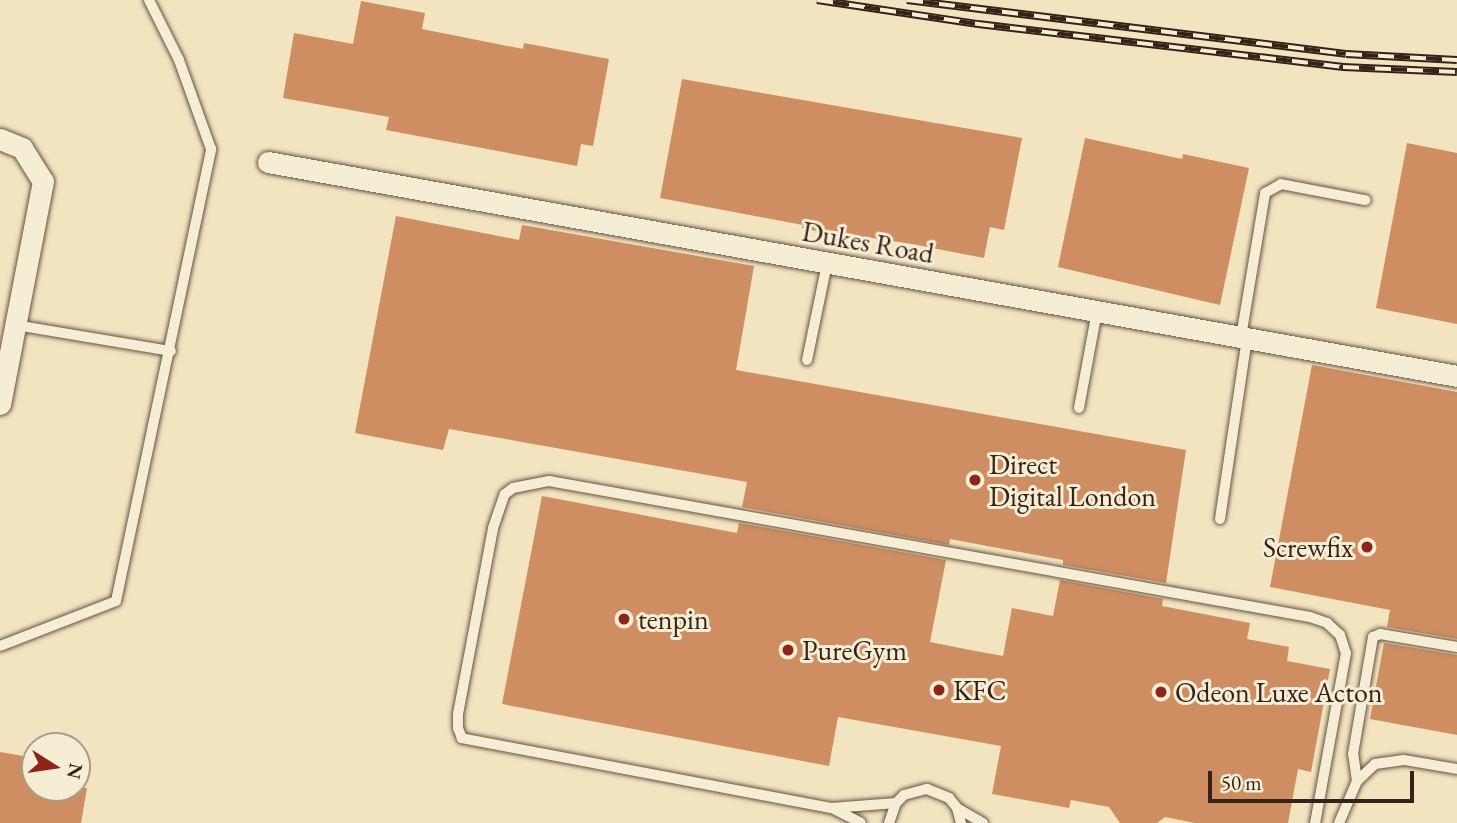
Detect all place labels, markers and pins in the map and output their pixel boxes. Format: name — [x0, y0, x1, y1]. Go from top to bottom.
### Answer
place label: Direct Digital London — [989, 447, 1156, 513]
marker: Direct Digital London — [967, 472, 983, 488]
place label: Screwfix — [1263, 530, 1353, 564]
marker: Screwfix — [1359, 539, 1375, 555]
place label: tenpin — [638, 602, 709, 636]
marker: tenpin — [616, 611, 632, 627]
place label: PureGym — [802, 633, 907, 667]
marker: PureGym — [780, 642, 796, 658]
place label: KFC — [953, 673, 1006, 707]
place label: Odeon Luxe Acton — [1175, 675, 1383, 709]
marker: KFC — [931, 682, 947, 698]
marker: Odeon Luxe Acton — [1153, 684, 1169, 700]

